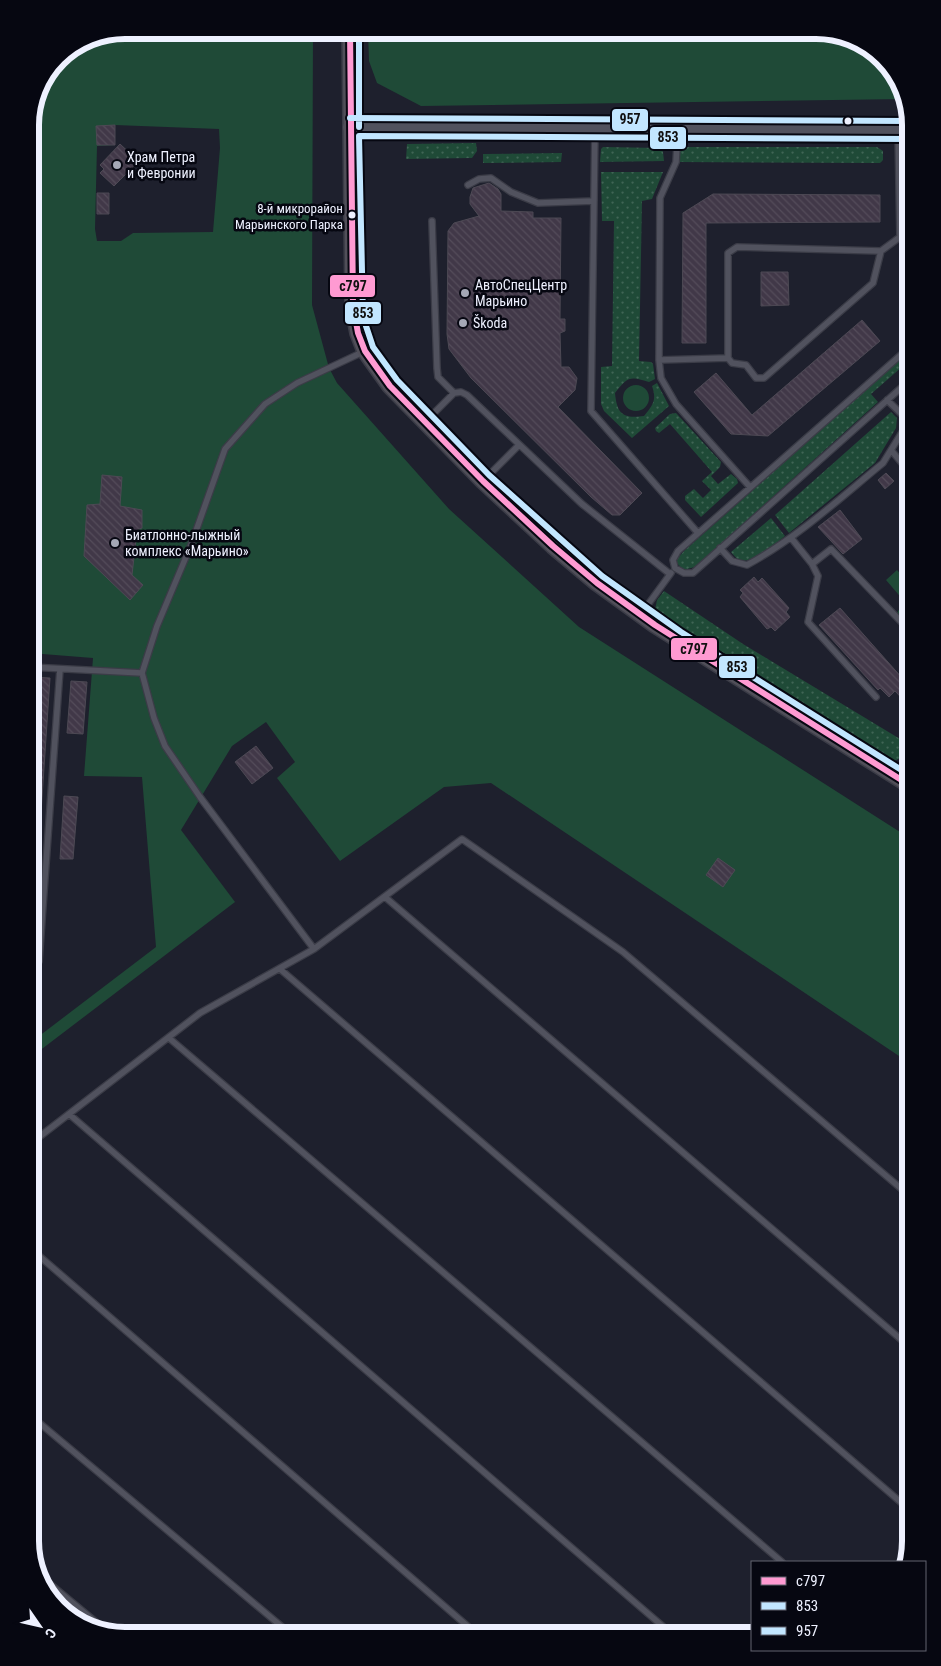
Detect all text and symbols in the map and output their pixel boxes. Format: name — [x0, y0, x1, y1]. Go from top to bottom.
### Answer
line badge: 957 — [611, 108, 649, 132]
text: 957 — [619, 111, 641, 127]
unlabelled marker — [843, 116, 853, 126]
line badge: 853 — [649, 126, 687, 150]
text: 853 — [657, 129, 679, 145]
place label: Храм Петра и Февронии — [127, 149, 196, 181]
marker: Храм Петра и Февронии — [111, 159, 123, 171]
place label: 8-й микрорайон Марьинского Парка — [235, 201, 343, 232]
marker: 8-й микрорайон Марьинского Парка — [347, 210, 357, 220]
line badge: с797 — [329, 274, 376, 298]
place label: АвтоСпецЦентр Марьино — [475, 277, 567, 309]
text: с797 — [339, 278, 367, 294]
marker: АвтоСпецЦентр Марьино — [459, 287, 471, 299]
line badge: 853 — [344, 301, 382, 325]
text: 853 — [352, 305, 374, 321]
place label: Škoda — [473, 314, 507, 331]
marker: Škoda — [457, 317, 469, 329]
place label: Биатлонно-лыжный комплекс «Марьино» — [125, 527, 249, 559]
marker: Биатлонно-лыжный комплекс «Марьино» — [109, 537, 121, 549]
line badge: с797 — [670, 637, 718, 661]
text: с797 — [680, 641, 708, 657]
line badge: 853 — [718, 655, 756, 679]
text: 853 — [726, 659, 748, 675]
legend — [751, 1561, 926, 1651]
text: с797 — [796, 1572, 825, 1590]
text: 853 — [796, 1597, 818, 1615]
north arrow — [15, 1601, 65, 1651]
text: 957 — [796, 1622, 818, 1640]
text: С — [42, 1625, 60, 1641]

